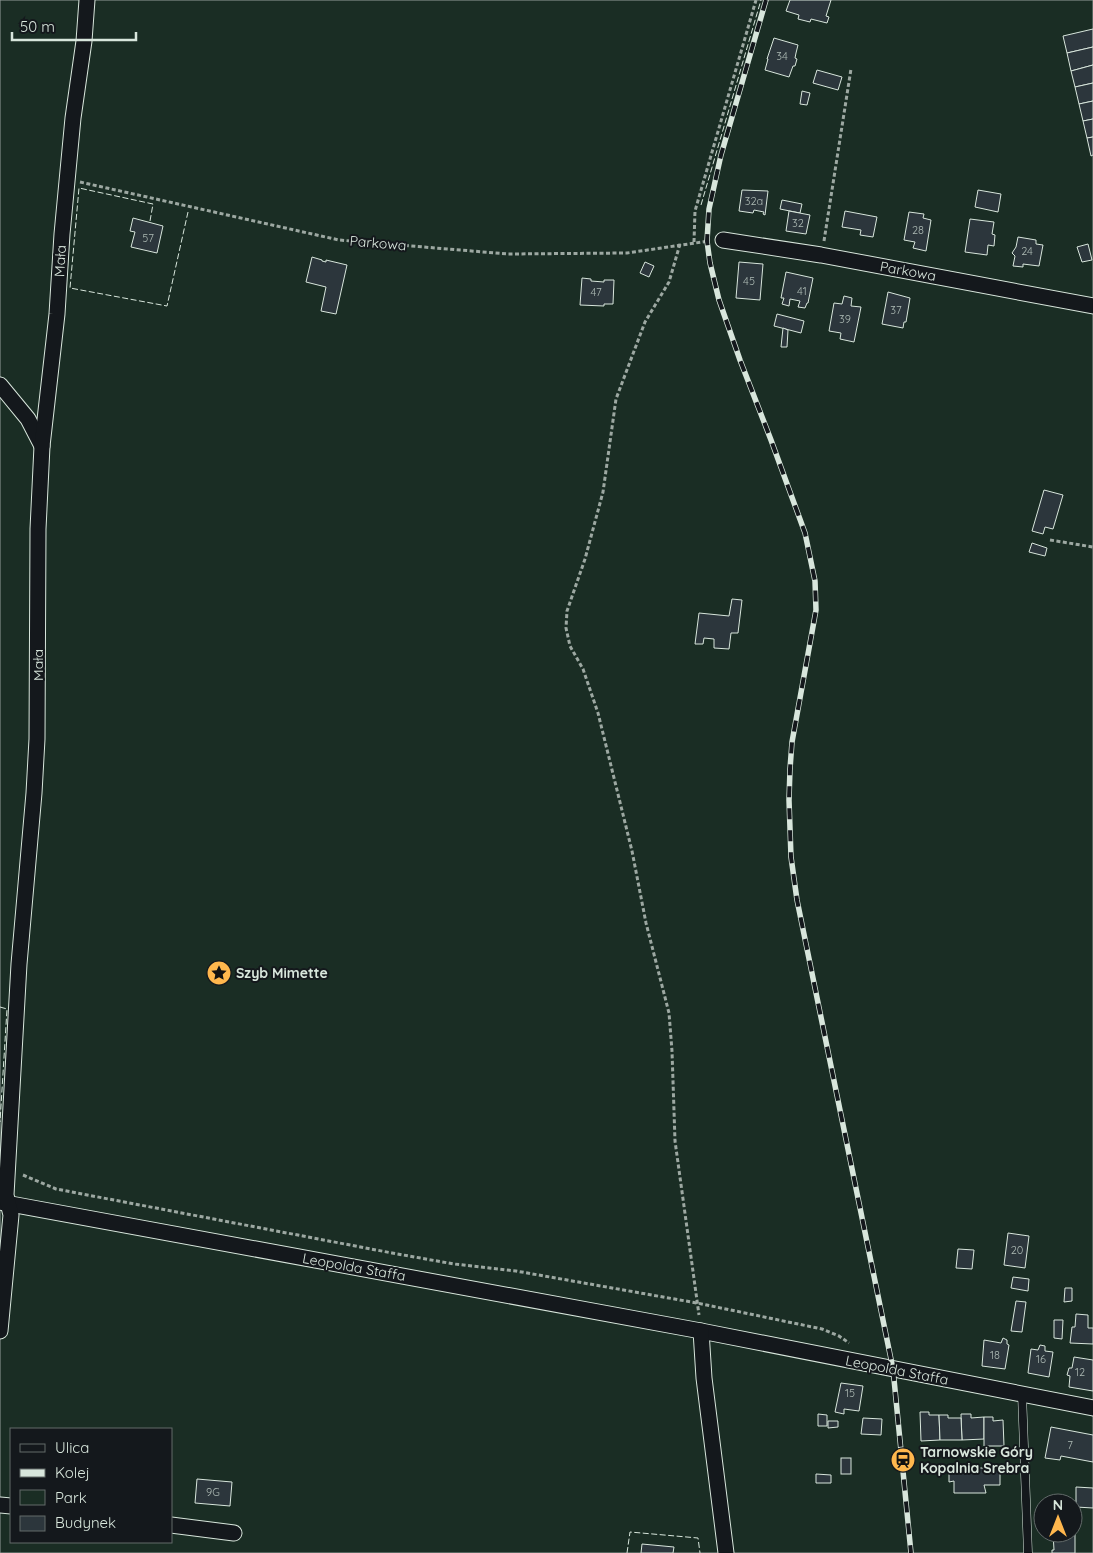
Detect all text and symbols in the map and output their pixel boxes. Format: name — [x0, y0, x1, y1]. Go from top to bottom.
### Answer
scale bar — [12, 10, 136, 42]
text: 50 m — [20, 17, 55, 36]
house number: 34 — [776, 49, 788, 63]
house number: 32a — [745, 194, 763, 208]
house number: 32 — [792, 216, 804, 230]
house number: 28 — [912, 223, 924, 237]
house number: 57 — [142, 231, 154, 245]
street label: Parkowa — [349, 232, 407, 254]
house number: 24 — [1021, 244, 1033, 258]
street label: Mała — [50, 245, 70, 277]
street label: Parkowa — [878, 257, 938, 285]
house number: 45 — [743, 274, 755, 288]
house number: 41 — [797, 284, 807, 298]
house number: 47 — [590, 285, 602, 299]
house number: 37 — [890, 303, 902, 317]
house number: 39 — [839, 312, 851, 326]
street label: Mała — [29, 649, 47, 681]
place icon: Szyb Mimette — [206, 960, 232, 986]
place label: Szyb Mimette — [236, 964, 328, 982]
house number: 20 — [1011, 1243, 1023, 1257]
street label: Leopolda Staffa — [301, 1249, 407, 1285]
house number: 18 — [990, 1348, 1000, 1362]
street label: Leopolda Staffa — [844, 1351, 950, 1389]
house number: 16 — [1036, 1352, 1046, 1366]
house number: 12 — [1075, 1365, 1085, 1379]
house number: 15 — [845, 1386, 855, 1400]
legend — [10, 1428, 172, 1543]
text: Ulica — [55, 1438, 89, 1457]
house number: 7 — [1067, 1438, 1073, 1452]
place label: Tarnowskie Góry Kopalnia Srebra — [920, 1443, 1033, 1477]
station icon: Tarnowskie Góry Kopalnia Srebra — [890, 1447, 916, 1473]
text: Kolej — [55, 1463, 90, 1482]
house number: 9G — [206, 1485, 220, 1499]
text: Park — [55, 1488, 87, 1507]
north arrow — [1033, 1493, 1083, 1543]
text: N — [1053, 1496, 1063, 1514]
text: Budynek — [55, 1513, 116, 1532]

